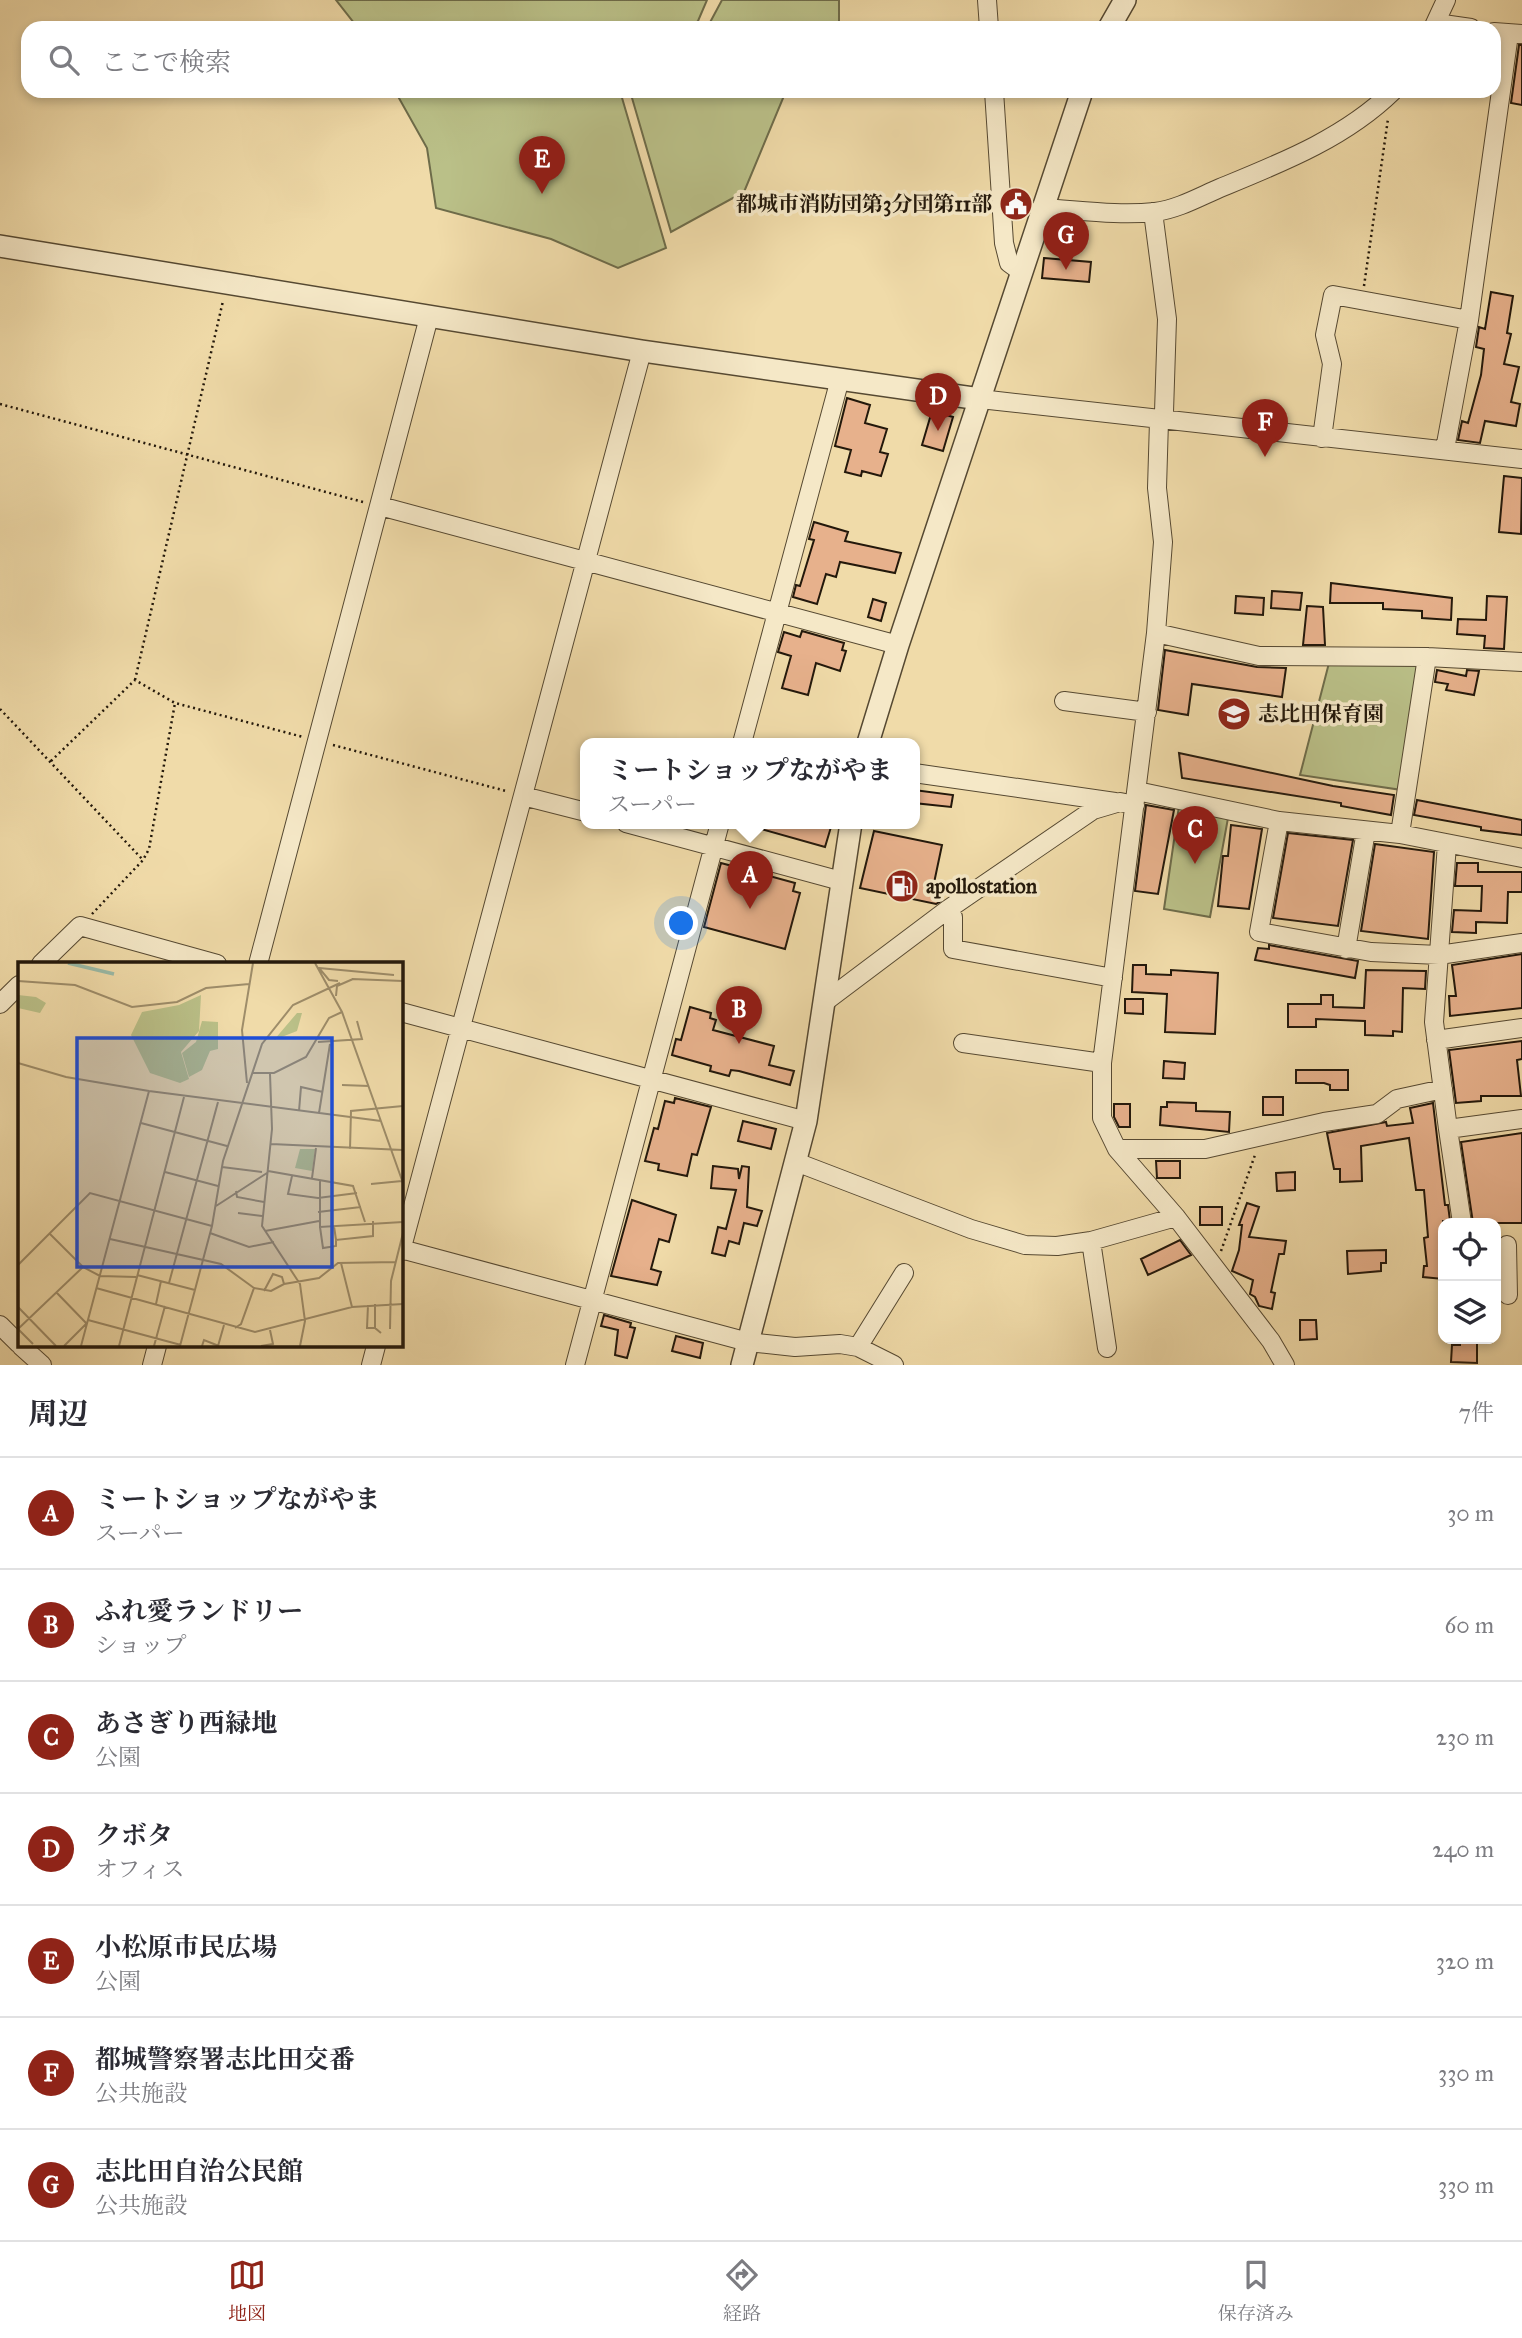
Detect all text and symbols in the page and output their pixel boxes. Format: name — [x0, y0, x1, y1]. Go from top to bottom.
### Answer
search box — [21, 21, 1501, 98]
icon: search — [45, 41, 83, 79]
text: ここで検索 — [101, 46, 231, 78]
pin: E — [519, 136, 565, 194]
public building icon: 都城市消防団第3分団第11部 — [997, 185, 1035, 223]
place label: 都城市消防団第3分団第11部 — [736, 191, 992, 217]
pin: G — [1043, 212, 1089, 270]
pin: D — [915, 373, 961, 431]
pin: F — [1242, 399, 1288, 457]
school or university icon: 志比田保育園 — [1215, 695, 1253, 733]
place label: 志比田保育園 — [1258, 701, 1384, 727]
popup — [580, 738, 920, 829]
text: ミートショップながやま — [607, 754, 893, 786]
text: スーパー — [607, 790, 697, 818]
pin: C — [1172, 806, 1218, 864]
pin: A — [727, 851, 773, 909]
fuel station icon: apollostation — [883, 867, 921, 905]
place label: apollostation — [926, 873, 1038, 899]
your location — [664, 906, 698, 940]
inset map — [18, 962, 402, 1348]
pin: B — [716, 986, 762, 1044]
map controls — [1438, 1218, 1501, 1344]
button: locate — [1438, 1218, 1501, 1281]
button: layers — [1438, 1281, 1501, 1344]
text: 周辺 — [28, 1396, 88, 1432]
text: 7件 — [1459, 1398, 1494, 1426]
text: ミートショップながやま — [95, 1483, 380, 1515]
text: A — [43, 1499, 59, 1527]
text: 30 m — [1447, 1499, 1494, 1527]
text: スーパー — [95, 1519, 185, 1547]
text: ふれ愛ランドリー — [95, 1595, 303, 1627]
text: B — [43, 1611, 59, 1639]
text: 60 m — [1445, 1611, 1494, 1639]
text: ショップ — [95, 1631, 187, 1659]
text: あさぎり西緑地 — [95, 1707, 277, 1739]
text: C — [43, 1723, 59, 1751]
text: 230 m — [1436, 1723, 1494, 1751]
text: 公園 — [95, 1743, 141, 1771]
text: クボタ — [95, 1819, 173, 1851]
text: D — [42, 1835, 60, 1863]
text: 240 m — [1432, 1835, 1494, 1863]
text: オフィス — [95, 1855, 184, 1883]
text: 小松原市民広場 — [95, 1931, 277, 1963]
text: E — [43, 1947, 59, 1975]
text: 320 m — [1436, 1947, 1494, 1975]
text: 公園 — [95, 1967, 141, 1995]
text: 都城警察署志比田交番 — [95, 2043, 355, 2075]
text: F — [43, 2059, 59, 2087]
text: 330 m — [1438, 2059, 1494, 2087]
text: 公共施設 — [95, 2079, 187, 2107]
text: 志比田自治公民館 — [95, 2155, 303, 2187]
text: G — [43, 2171, 59, 2199]
text: 330 m — [1438, 2171, 1494, 2199]
text: 公共施設 — [95, 2191, 187, 2219]
tab: 地図 — [228, 2256, 266, 2325]
tab: 経路 — [723, 2256, 761, 2325]
tab: 保存済み — [1218, 2256, 1294, 2325]

